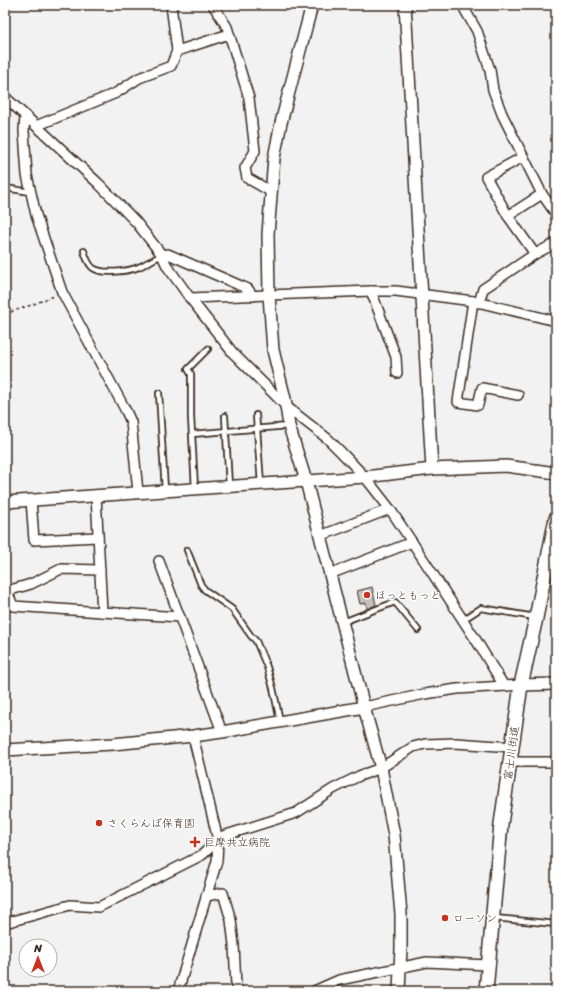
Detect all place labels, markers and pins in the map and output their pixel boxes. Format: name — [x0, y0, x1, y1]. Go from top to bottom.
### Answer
place label: ほっともっと — [375, 586, 441, 605]
marker: ほっともっと — [362, 590, 372, 600]
place label: さくらんぼ保育園 — [107, 814, 195, 833]
marker: さくらんぼ保育園 — [94, 818, 104, 828]
place label: 巨摩共立病院 — [204, 833, 270, 852]
marker: 巨摩共立病院 — [189, 836, 201, 848]
place label: ローソン — [453, 909, 497, 928]
marker: ローソン — [440, 913, 450, 923]

